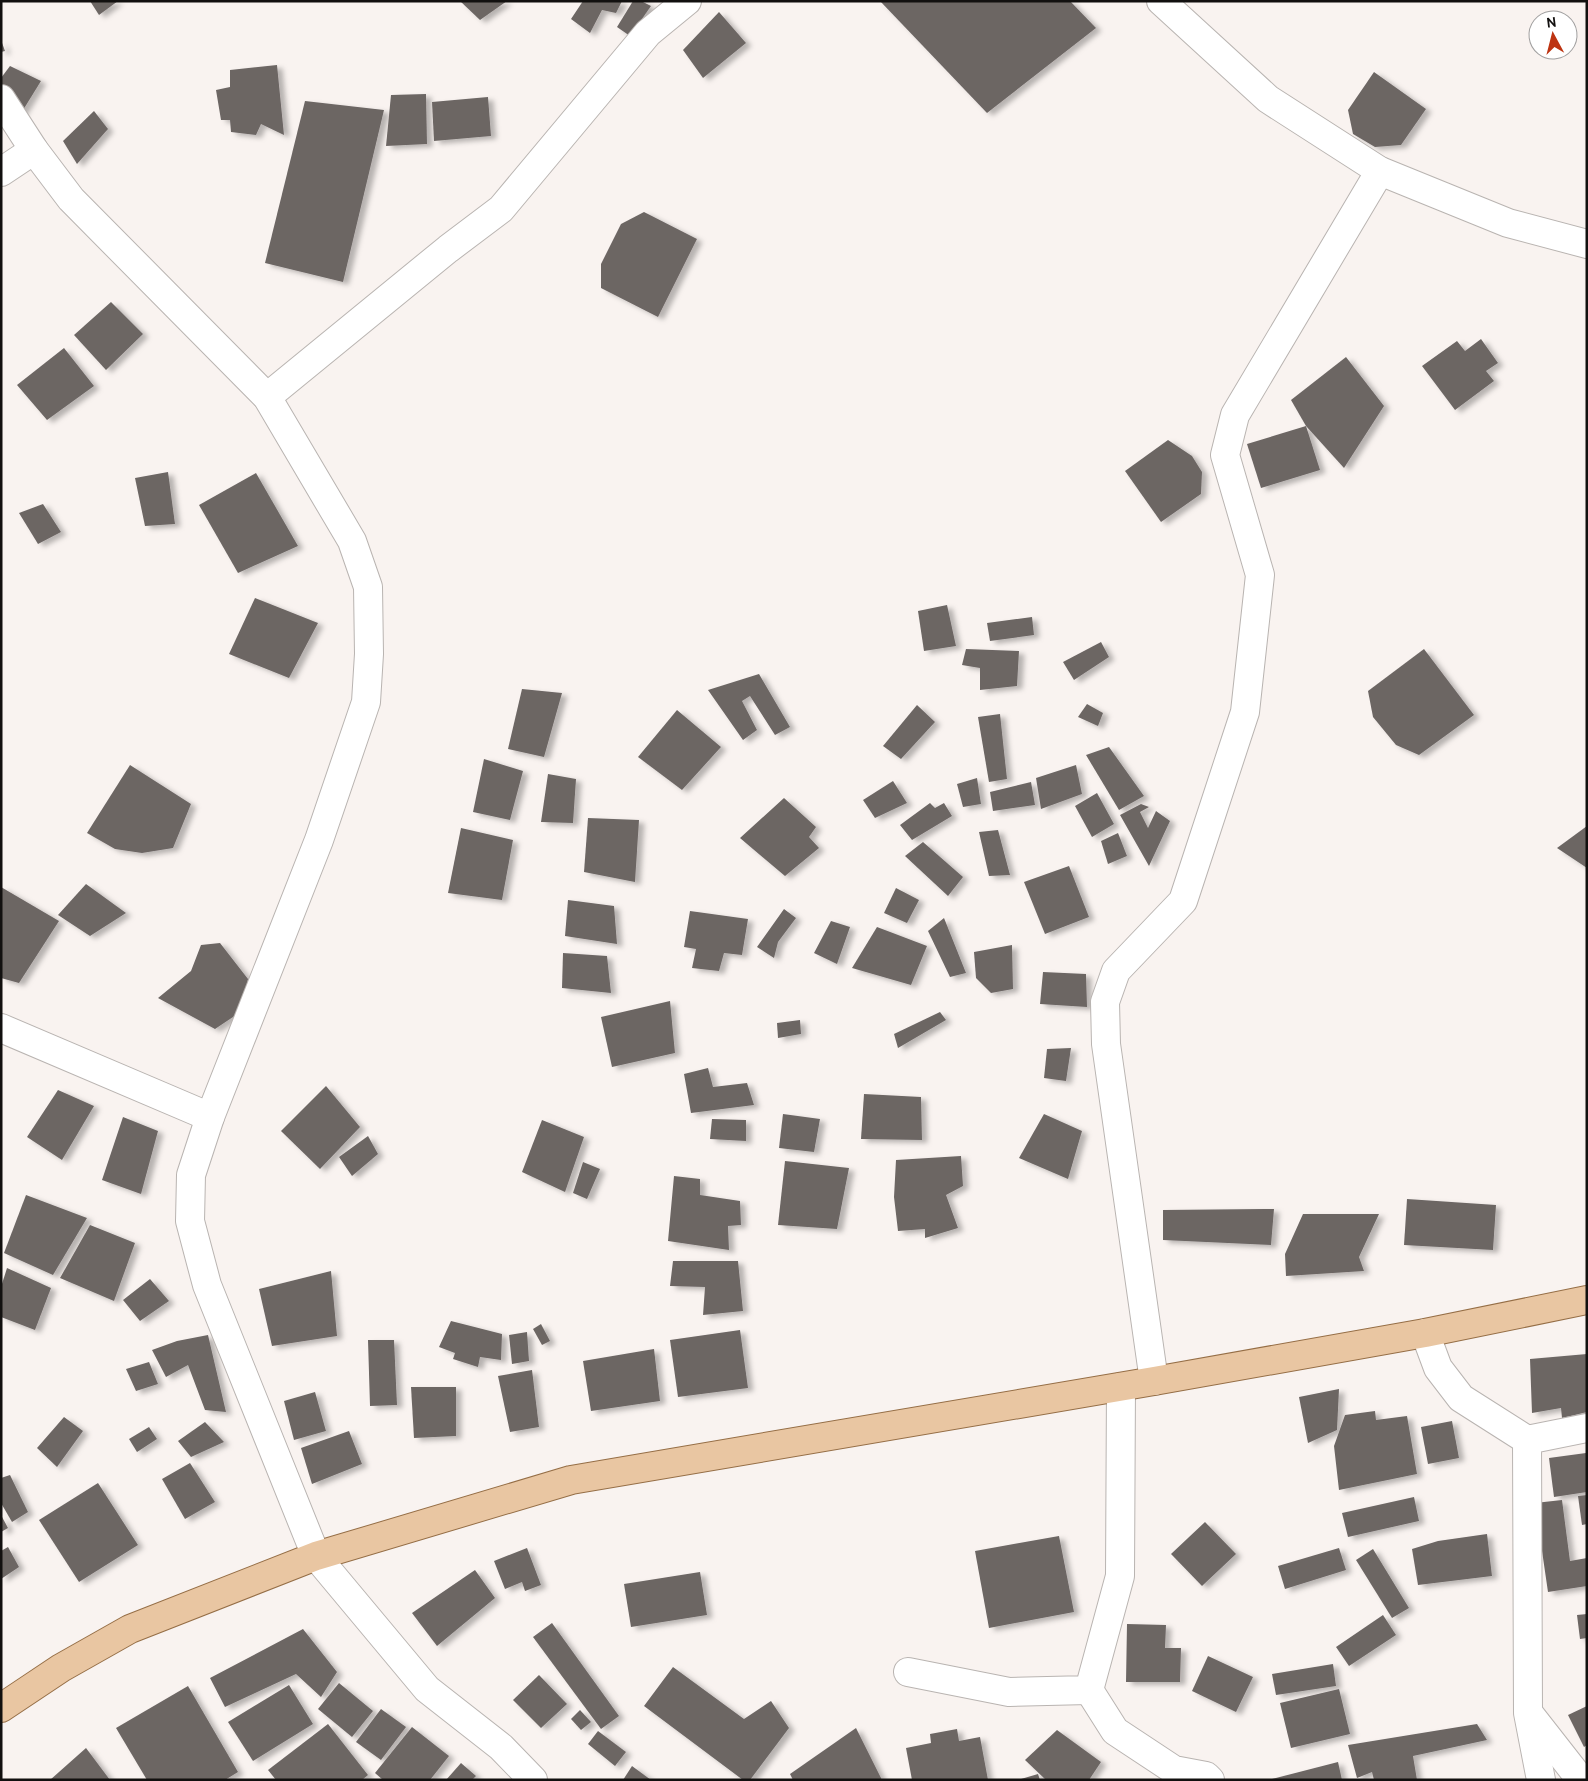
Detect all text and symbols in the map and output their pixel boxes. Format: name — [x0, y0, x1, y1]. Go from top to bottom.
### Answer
north arrow — [1528, 10, 1578, 60]
text: N — [1546, 15, 1558, 33]

